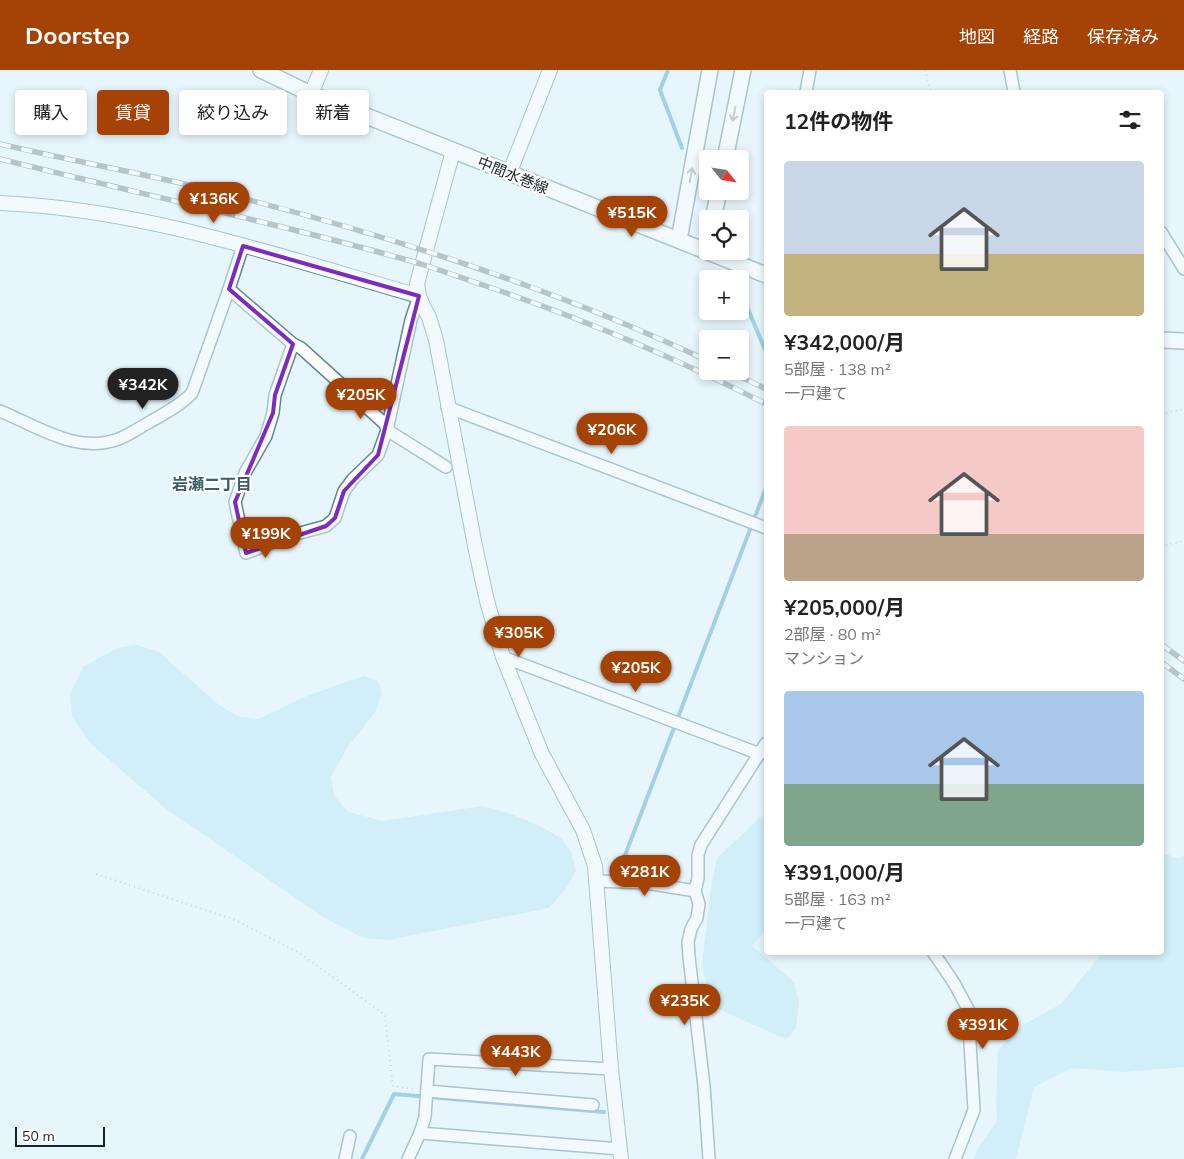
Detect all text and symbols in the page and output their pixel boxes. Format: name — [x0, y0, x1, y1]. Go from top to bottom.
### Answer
text: Doorstep — [25, 20, 130, 50]
text: 地図 — [959, 25, 995, 48]
text: 経路 — [1023, 25, 1059, 48]
text: 保存済み — [1087, 25, 1159, 48]
chip: 購入 — [15, 90, 87, 135]
chip: 賃貸 — [97, 90, 169, 135]
chip: 絞り込み — [179, 90, 287, 135]
chip: 新着 — [297, 90, 369, 135]
one-way arrow — [729, 106, 739, 122]
icon: filters — [1116, 106, 1144, 134]
text: 12件の物件 — [784, 108, 893, 134]
north arrow — [699, 150, 749, 200]
map controls — [699, 150, 749, 380]
street label: 中間水巻線 — [475, 152, 551, 198]
one-way arrow — [687, 167, 696, 183]
pin: ¥136K — [179, 182, 249, 224]
text: ¥136K — [189, 188, 239, 208]
icon: home — [919, 194, 1009, 284]
pin: ¥515K — [597, 196, 667, 238]
text: ¥515K — [607, 202, 657, 222]
button: locate — [699, 210, 749, 260]
button: + — [699, 270, 749, 320]
text: ¥342,000/月 — [784, 329, 905, 355]
button: − — [699, 330, 749, 380]
text: 5部屋 · 138 m² — [784, 359, 891, 379]
pin: ¥342K — [108, 368, 178, 410]
text: ¥342K — [118, 374, 168, 394]
pin: ¥205K — [326, 378, 396, 420]
text: 一戸建て — [784, 383, 848, 403]
text: ¥205K — [336, 384, 386, 404]
pin: ¥206K — [577, 412, 647, 455]
text: ¥206K — [587, 419, 637, 439]
icon: home — [919, 459, 1009, 549]
district label: 岩瀬二丁目 — [172, 474, 252, 494]
pin: ¥199K — [231, 516, 301, 559]
text: ¥199K — [241, 523, 291, 543]
text: ¥205,000/月 — [784, 594, 905, 620]
pin: ¥305K — [484, 616, 554, 658]
text: ¥305K — [494, 622, 544, 642]
text: 2部屋 · 80 m² — [784, 624, 881, 644]
text: マンション — [784, 648, 864, 668]
pin: ¥205K — [601, 650, 671, 693]
text: ¥205K — [611, 657, 661, 677]
icon: home — [919, 724, 1009, 814]
pin: ¥281K — [610, 854, 680, 897]
text: ¥391,000/月 — [784, 859, 905, 885]
text: ¥281K — [620, 861, 670, 881]
text: 5部屋 · 163 m² — [784, 889, 891, 909]
text: 一戸建て — [784, 913, 848, 933]
pin: ¥235K — [650, 984, 720, 1026]
text: ¥235K — [660, 990, 710, 1010]
pin: ¥391K — [948, 1008, 1018, 1050]
text: ¥391K — [958, 1014, 1008, 1034]
pin: ¥443K — [481, 1034, 551, 1077]
text: ¥443K — [491, 1041, 541, 1061]
scale bar — [15, 1124, 105, 1147]
text: 50 m — [22, 1127, 55, 1145]

